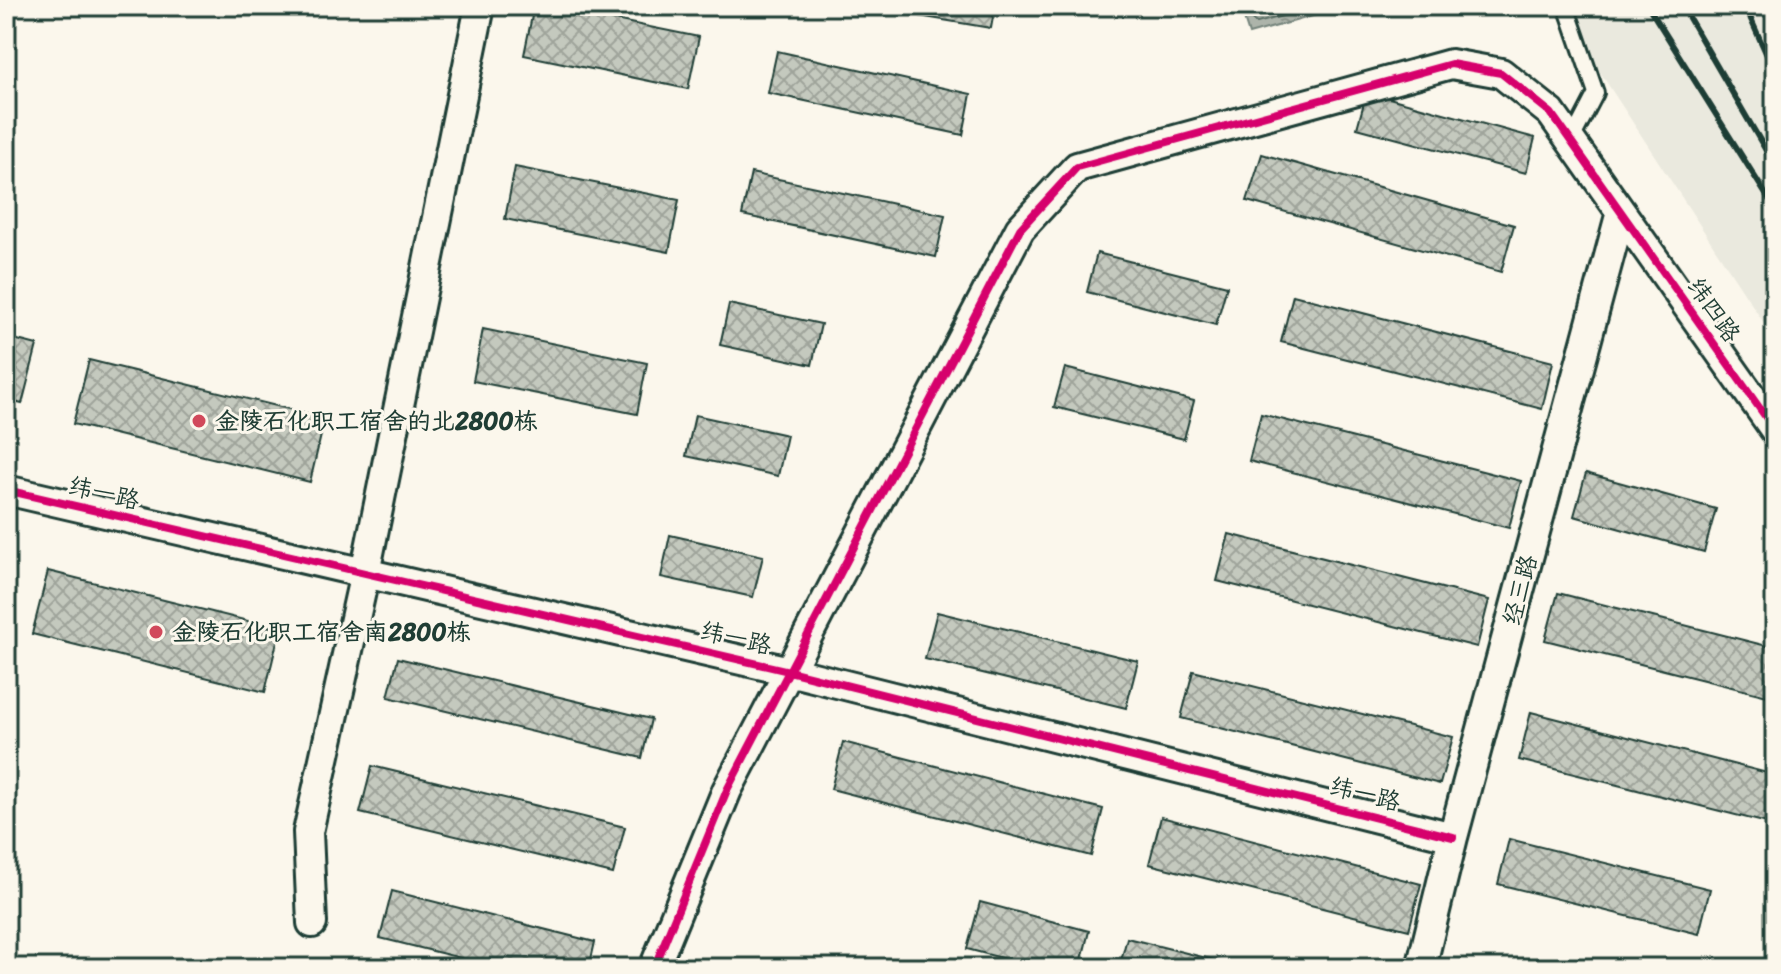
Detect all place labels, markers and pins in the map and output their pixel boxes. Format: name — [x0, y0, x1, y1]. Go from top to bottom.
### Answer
place label: 金陵石化职工宿舍的北2800栋 — [215, 400, 538, 442]
marker: 金陵石化职工宿舍的北2800栋 — [190, 412, 208, 430]
place label: 金陵石化职工宿舍南2800栋 — [172, 611, 471, 653]
marker: 金陵石化职工宿舍南2800栋 — [147, 623, 165, 641]

